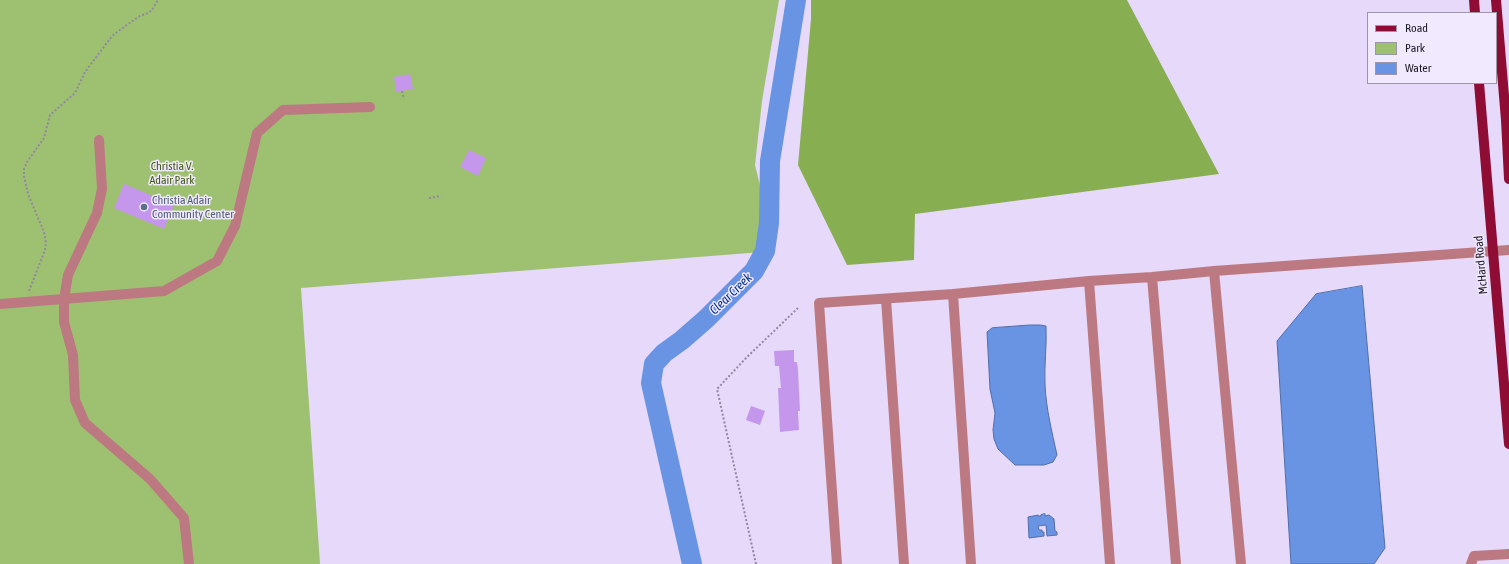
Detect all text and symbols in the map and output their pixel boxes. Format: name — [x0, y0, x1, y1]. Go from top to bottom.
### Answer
legend — [1367, 12, 1497, 84]
text: Road — [1405, 21, 1428, 35]
text: Park — [1405, 41, 1425, 55]
text: Water — [1405, 61, 1431, 75]
park label: Christia V. Adair Park — [149, 159, 195, 187]
place label: Christia Adair Community Center — [152, 193, 234, 221]
marker: Christia Adair Community Center — [139, 202, 149, 212]
street label: McHard Road — [1471, 235, 1491, 295]
water label: Clear Creek — [707, 270, 755, 318]

